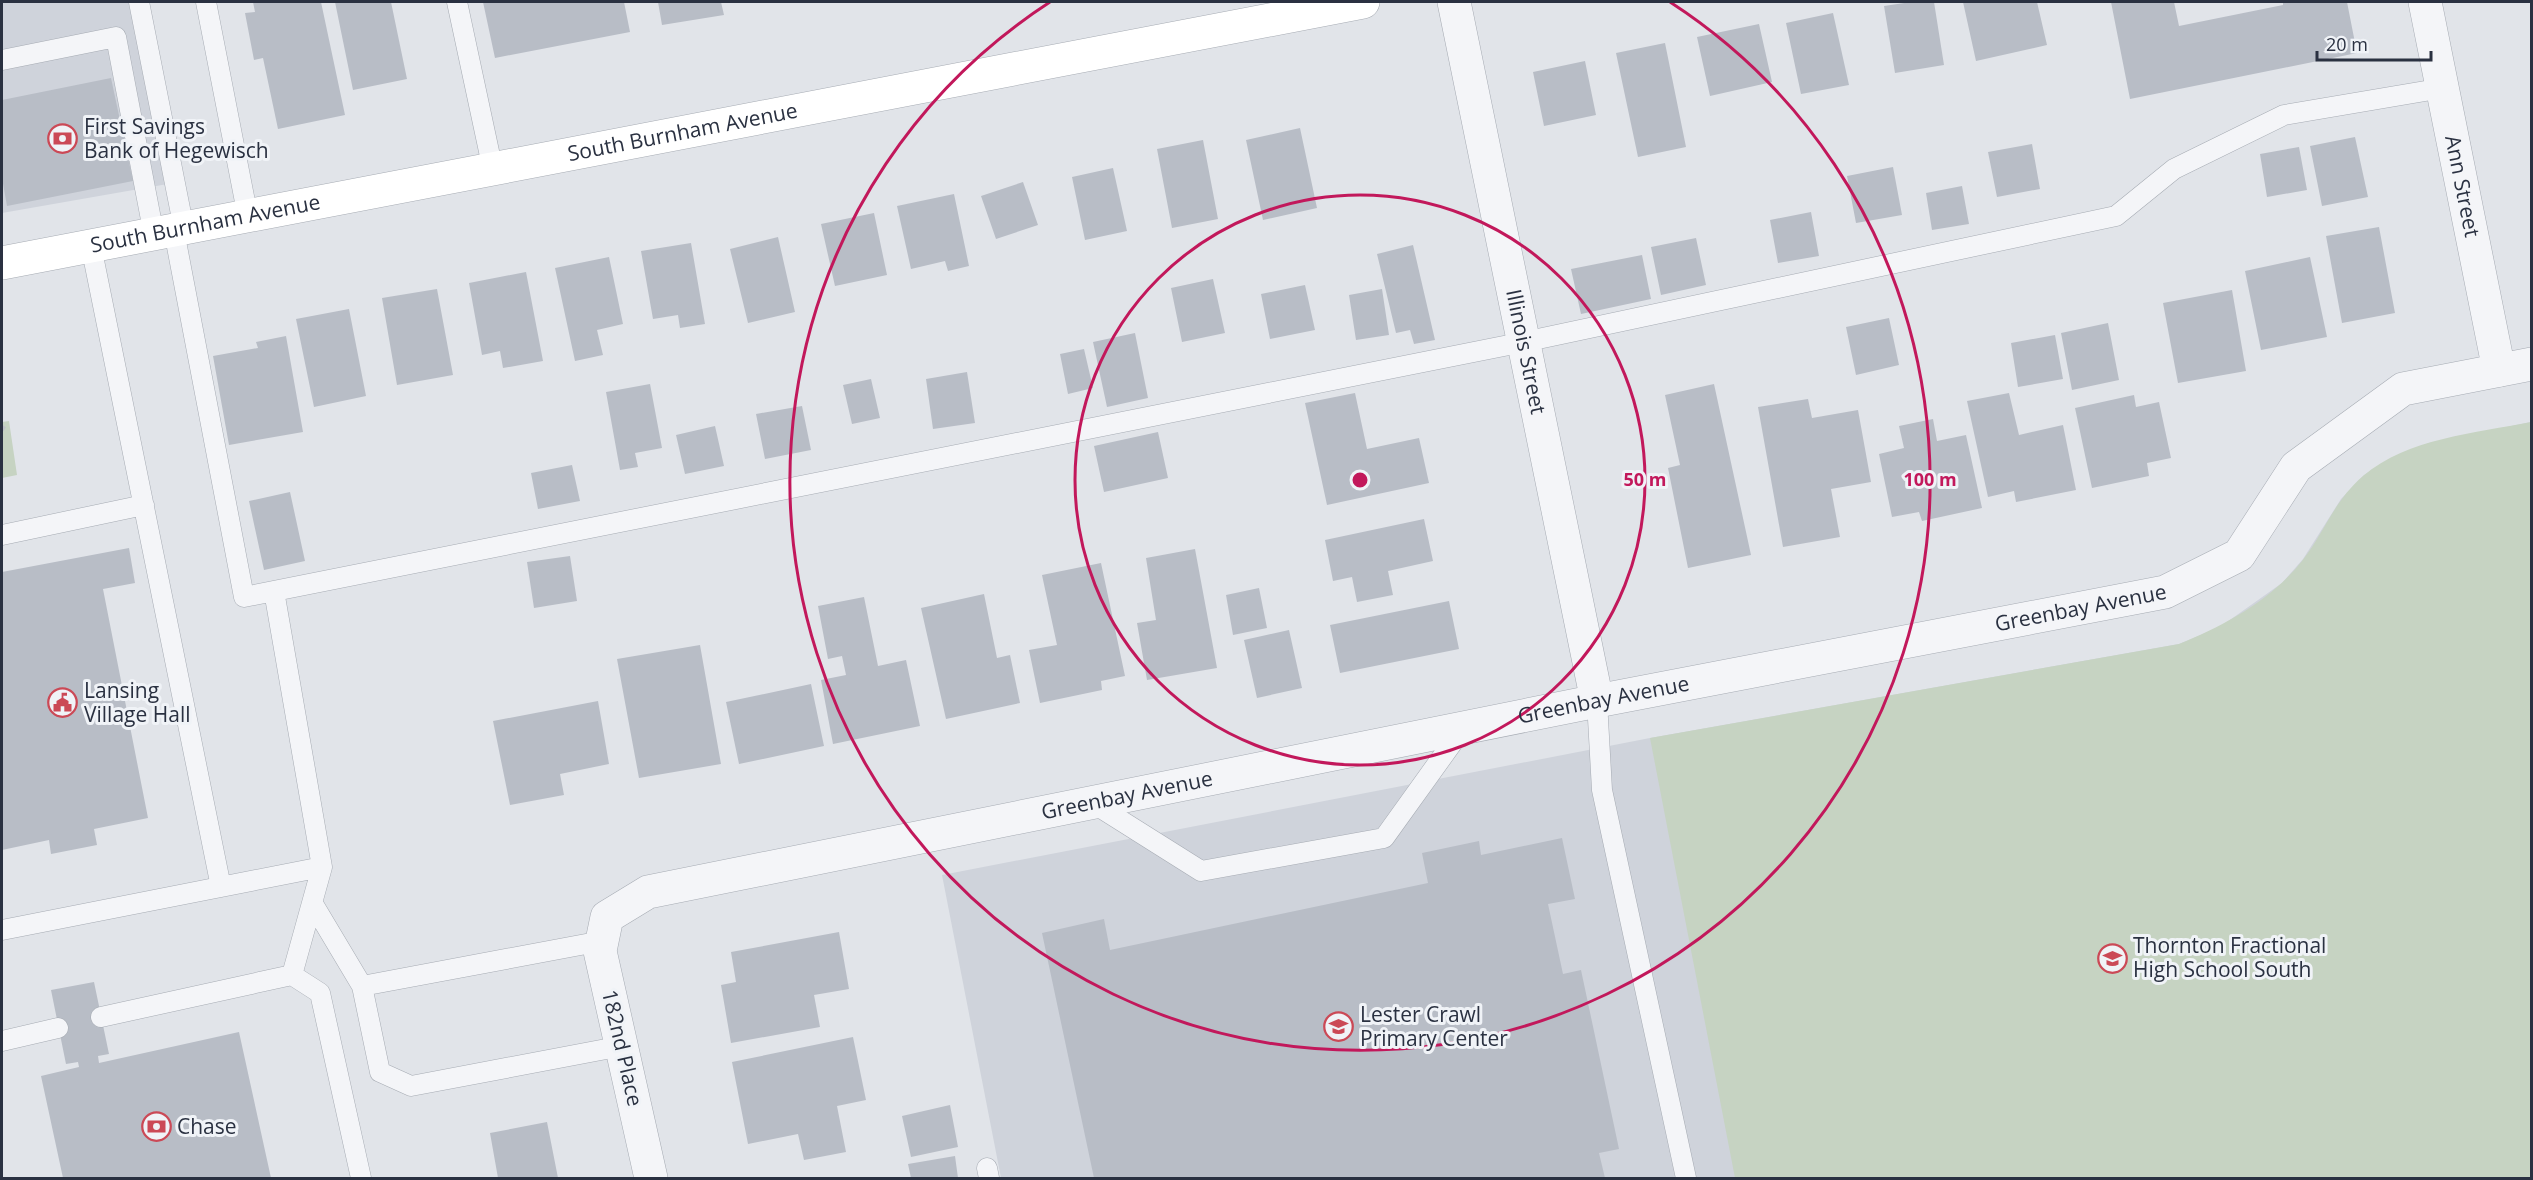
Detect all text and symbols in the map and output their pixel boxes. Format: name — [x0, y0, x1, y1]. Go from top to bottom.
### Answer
scale bar — [2317, 24, 2431, 62]
text: 20 m — [2326, 32, 2368, 56]
street label: South Burnham Avenue — [565, 96, 800, 167]
place label: First Savings Bank of Hegewisch — [84, 112, 269, 164]
bank icon: First Savings Bank of Hegewisch — [47, 123, 79, 155]
street label: Ann Street — [2439, 133, 2487, 239]
street label: South Burnham Avenue — [88, 187, 322, 259]
street label: Illinois Street — [1500, 287, 1553, 416]
text: 50 m — [1624, 467, 1666, 491]
text: 100 m — [1903, 467, 1957, 491]
centre of rings — [1350, 470, 1370, 490]
street label: Greenbay Avenue — [1992, 577, 2169, 637]
street label: Greenbay Avenue — [1515, 669, 1691, 730]
place label: Lansing Village Hall — [84, 676, 191, 728]
public building icon: Lansing Village Hall — [47, 687, 79, 719]
street label: Greenbay Avenue — [1039, 764, 1215, 826]
place label: Thornton Fractional High School South — [2133, 931, 2326, 983]
school or university icon: Thornton Fractional High School South — [2096, 942, 2128, 974]
street label: 182nd Place — [596, 987, 650, 1109]
place label: Lester Crawl Primary Center — [1360, 1000, 1508, 1052]
school or university icon: Lester Crawl Primary Center — [1323, 1011, 1355, 1043]
bank icon: Chase — [140, 1111, 172, 1143]
place label: Chase — [177, 1112, 237, 1140]

